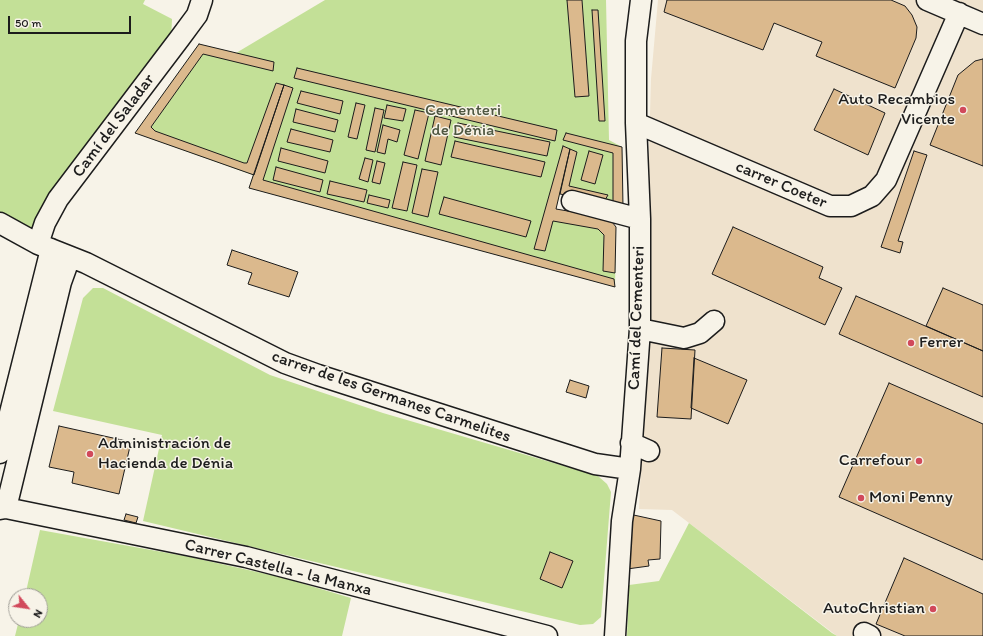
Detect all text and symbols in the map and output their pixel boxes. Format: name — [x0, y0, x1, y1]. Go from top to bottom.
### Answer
scale bar — [10, 8, 133, 34]
text: 50 m — [15, 16, 41, 30]
street label: Camí del Saladar — [68, 70, 160, 182]
place label: Auto Recambios Vicente — [838, 90, 955, 130]
park label: Cementeri de Dénia — [425, 101, 501, 141]
marker: Auto Recambios Vicente — [958, 105, 968, 115]
street label: carrer Coeter — [732, 157, 830, 213]
street label: Camí del Cementeri — [624, 245, 650, 391]
place label: Ferrer — [919, 333, 963, 353]
marker: Ferrer — [906, 338, 916, 348]
street label: carrer de les Germanes Carmelites — [269, 346, 513, 448]
place label: Administración de Hacienda de Dénia — [98, 434, 233, 474]
marker: Administración de Hacienda de Dénia — [85, 449, 95, 459]
place label: Carrefour — [839, 451, 911, 471]
marker: Carrefour — [914, 456, 924, 466]
place label: Moni Penny — [869, 488, 953, 508]
marker: Moni Penny — [856, 493, 866, 503]
street label: Carrer Castella - la Manxa — [182, 535, 374, 601]
north arrow — [8, 588, 48, 628]
place label: AutoChristian — [823, 599, 925, 619]
marker: AutoChristian — [928, 604, 938, 614]
text: N — [30, 607, 45, 620]

